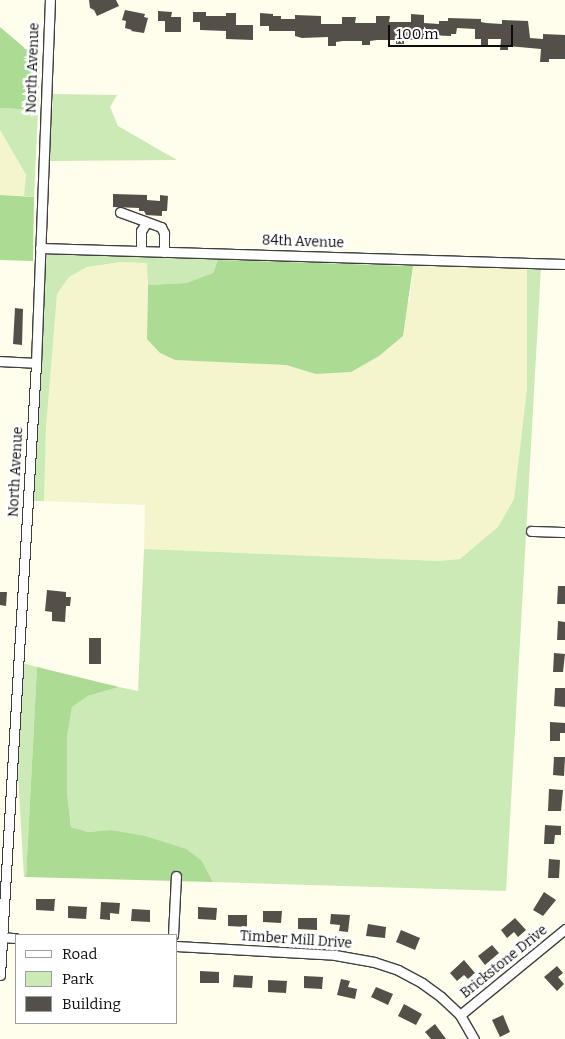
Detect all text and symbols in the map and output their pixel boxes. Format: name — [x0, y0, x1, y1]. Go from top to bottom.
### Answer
scale bar — [390, 15, 515, 47]
street label: North Avenue — [23, 22, 43, 114]
text: 100 m — [396, 25, 439, 43]
street label: 84th Avenue — [262, 232, 344, 252]
street label: North Avenue — [5, 426, 27, 518]
street label: Brickstone Drive — [457, 922, 551, 1002]
street label: Timber Mill Drive — [239, 928, 353, 952]
legend — [15, 934, 178, 1024]
text: Road — [62, 945, 97, 963]
text: Park — [62, 970, 94, 988]
text: Building — [62, 995, 121, 1013]

